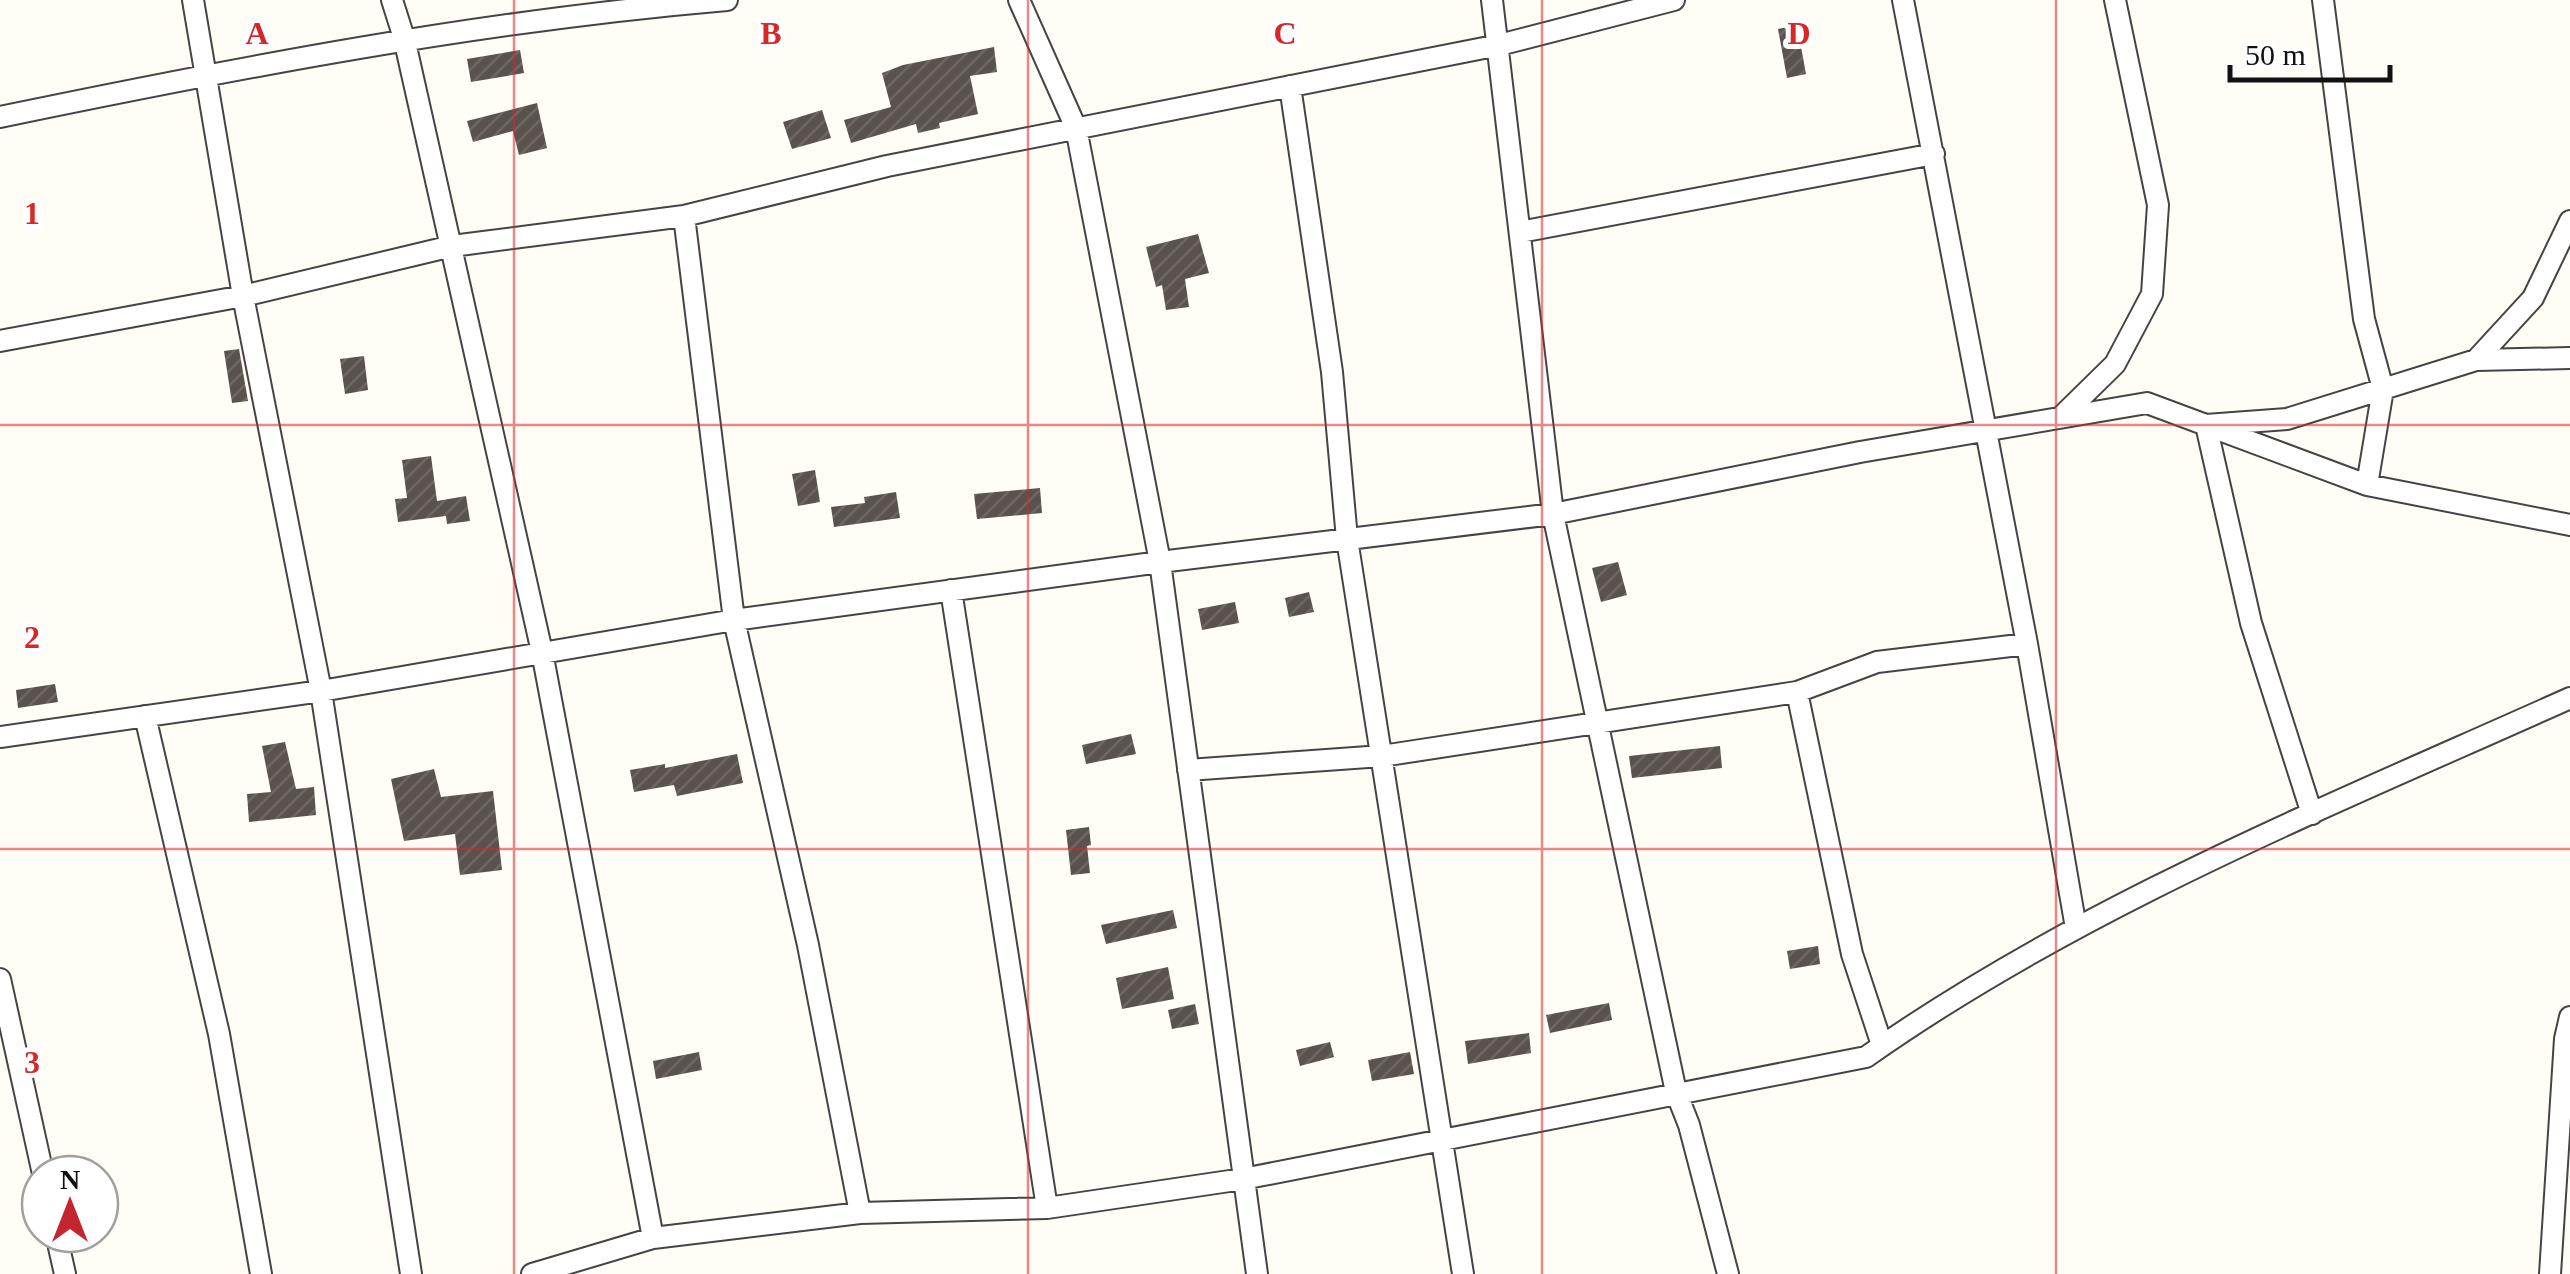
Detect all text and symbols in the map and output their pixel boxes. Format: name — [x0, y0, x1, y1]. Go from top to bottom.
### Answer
text: A — [245, 15, 269, 51]
text: B — [760, 15, 782, 51]
text: C — [1273, 15, 1297, 51]
text: D — [1787, 15, 1811, 51]
scale bar — [2230, 20, 2390, 82]
text: 50 m — [2245, 38, 2306, 71]
text: 1 — [24, 195, 40, 231]
text: 2 — [24, 619, 40, 655]
text: 3 — [24, 1044, 40, 1080]
north arrow — [20, 1154, 120, 1254]
text: N — [60, 1164, 80, 1195]

